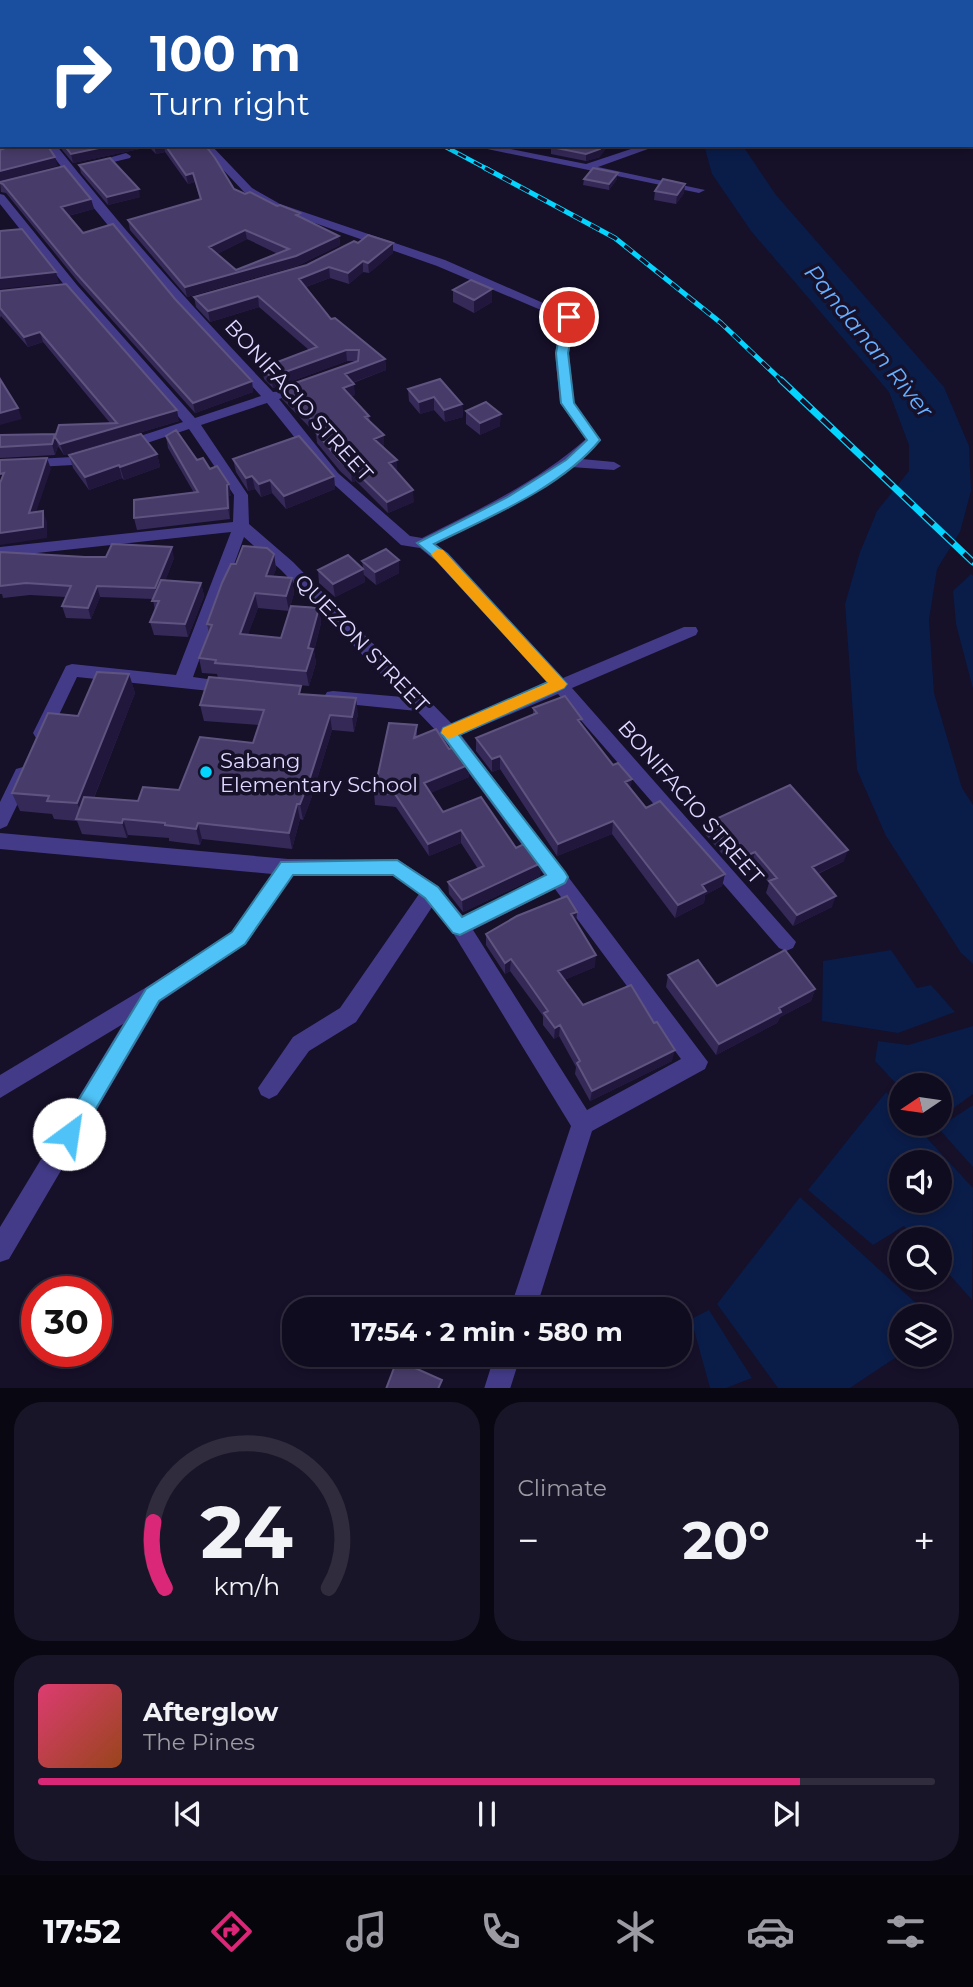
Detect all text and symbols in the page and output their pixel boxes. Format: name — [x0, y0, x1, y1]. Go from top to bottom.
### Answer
text: 100 m — [150, 24, 301, 83]
icon: right — [35, 28, 126, 119]
text: Turn right — [150, 84, 310, 123]
water label: Pandanan River — [799, 259, 940, 424]
pin — [539, 287, 599, 347]
icon: arrive — [550, 298, 588, 336]
street label: BONIFACIO STREET — [220, 314, 378, 486]
street label: QUEZON STREET — [290, 569, 434, 717]
street label: BONIFACIO STREET — [613, 715, 769, 889]
place label: Sabang Elementary School — [220, 748, 418, 797]
marker: Sabang Elementary School — [198, 764, 214, 780]
north arrow — [889, 1073, 952, 1136]
map controls — [889, 1073, 952, 1367]
position arrow — [32, 1097, 106, 1171]
button: sound — [889, 1150, 952, 1213]
button: search — [889, 1227, 952, 1290]
speed limit sign: 30 — [21, 1276, 112, 1367]
button: layers — [889, 1304, 952, 1367]
text: 17:54 · 2 min · 580 m — [351, 1316, 623, 1348]
text: Climate — [518, 1474, 607, 1502]
text: 24 — [201, 1488, 293, 1576]
text: 20° — [682, 1509, 770, 1572]
text: − — [518, 1517, 539, 1564]
text: + — [913, 1517, 935, 1564]
text: km/h — [213, 1570, 280, 1600]
text: Afterglow — [143, 1696, 278, 1728]
text: The Pines — [143, 1728, 255, 1756]
icon: previous — [169, 1795, 207, 1833]
icon: pause — [468, 1795, 506, 1833]
icon: next — [767, 1795, 805, 1833]
icon: directions — [207, 1907, 256, 1956]
icon: music — [342, 1907, 391, 1956]
icon: phone — [476, 1907, 525, 1956]
icon: climate — [611, 1907, 660, 1956]
icon: car — [746, 1907, 795, 1956]
icon: filters — [881, 1907, 930, 1956]
text: 17:52 — [43, 1912, 121, 1951]

